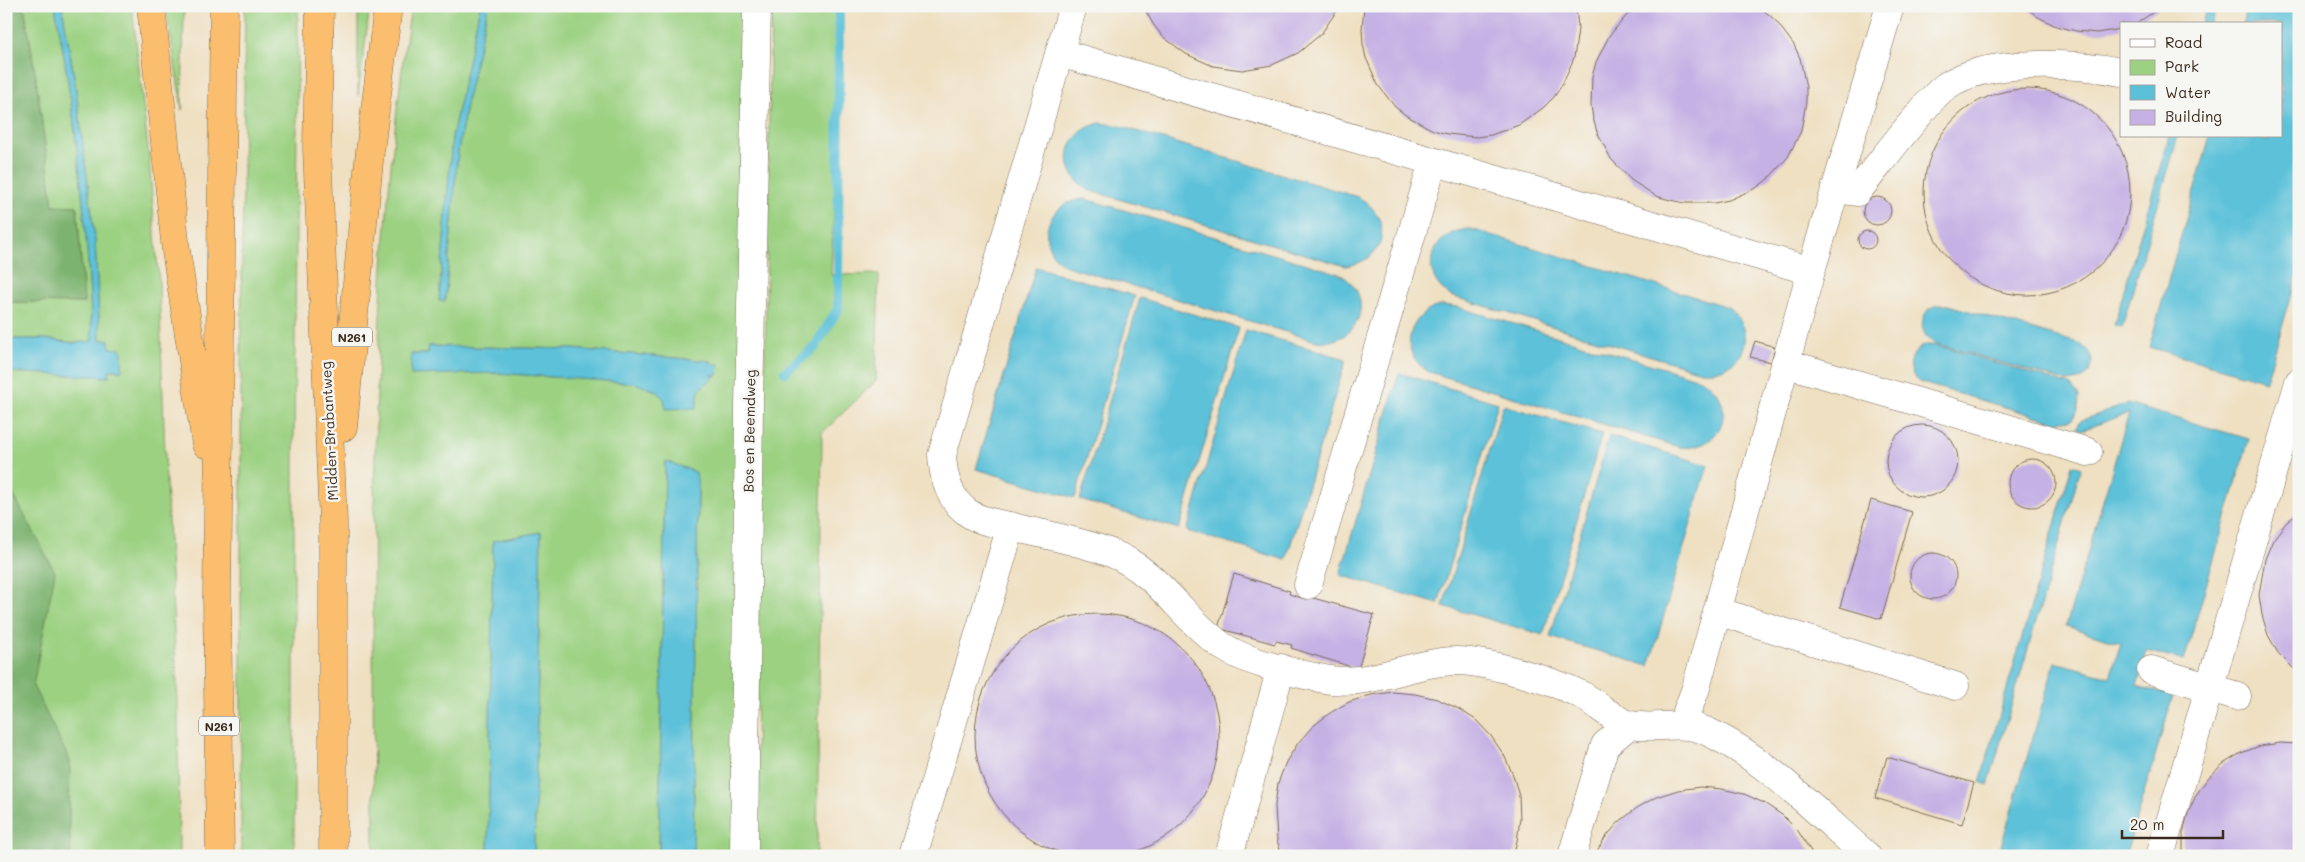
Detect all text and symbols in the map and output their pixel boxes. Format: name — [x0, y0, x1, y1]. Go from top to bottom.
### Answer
legend — [2120, 22, 2282, 138]
text: Road — [2165, 32, 2202, 52]
text: Park — [2165, 56, 2199, 76]
text: Water — [2165, 82, 2211, 102]
text: Building — [2165, 106, 2222, 126]
road number: N261 — [332, 328, 372, 347]
street label: Midden-Brabantweg — [316, 361, 342, 501]
street label: Bos en Beemdweg — [738, 369, 760, 493]
road number: N261 — [199, 716, 239, 736]
scale bar — [2122, 807, 2224, 839]
text: 20 m — [2130, 814, 2164, 834]

